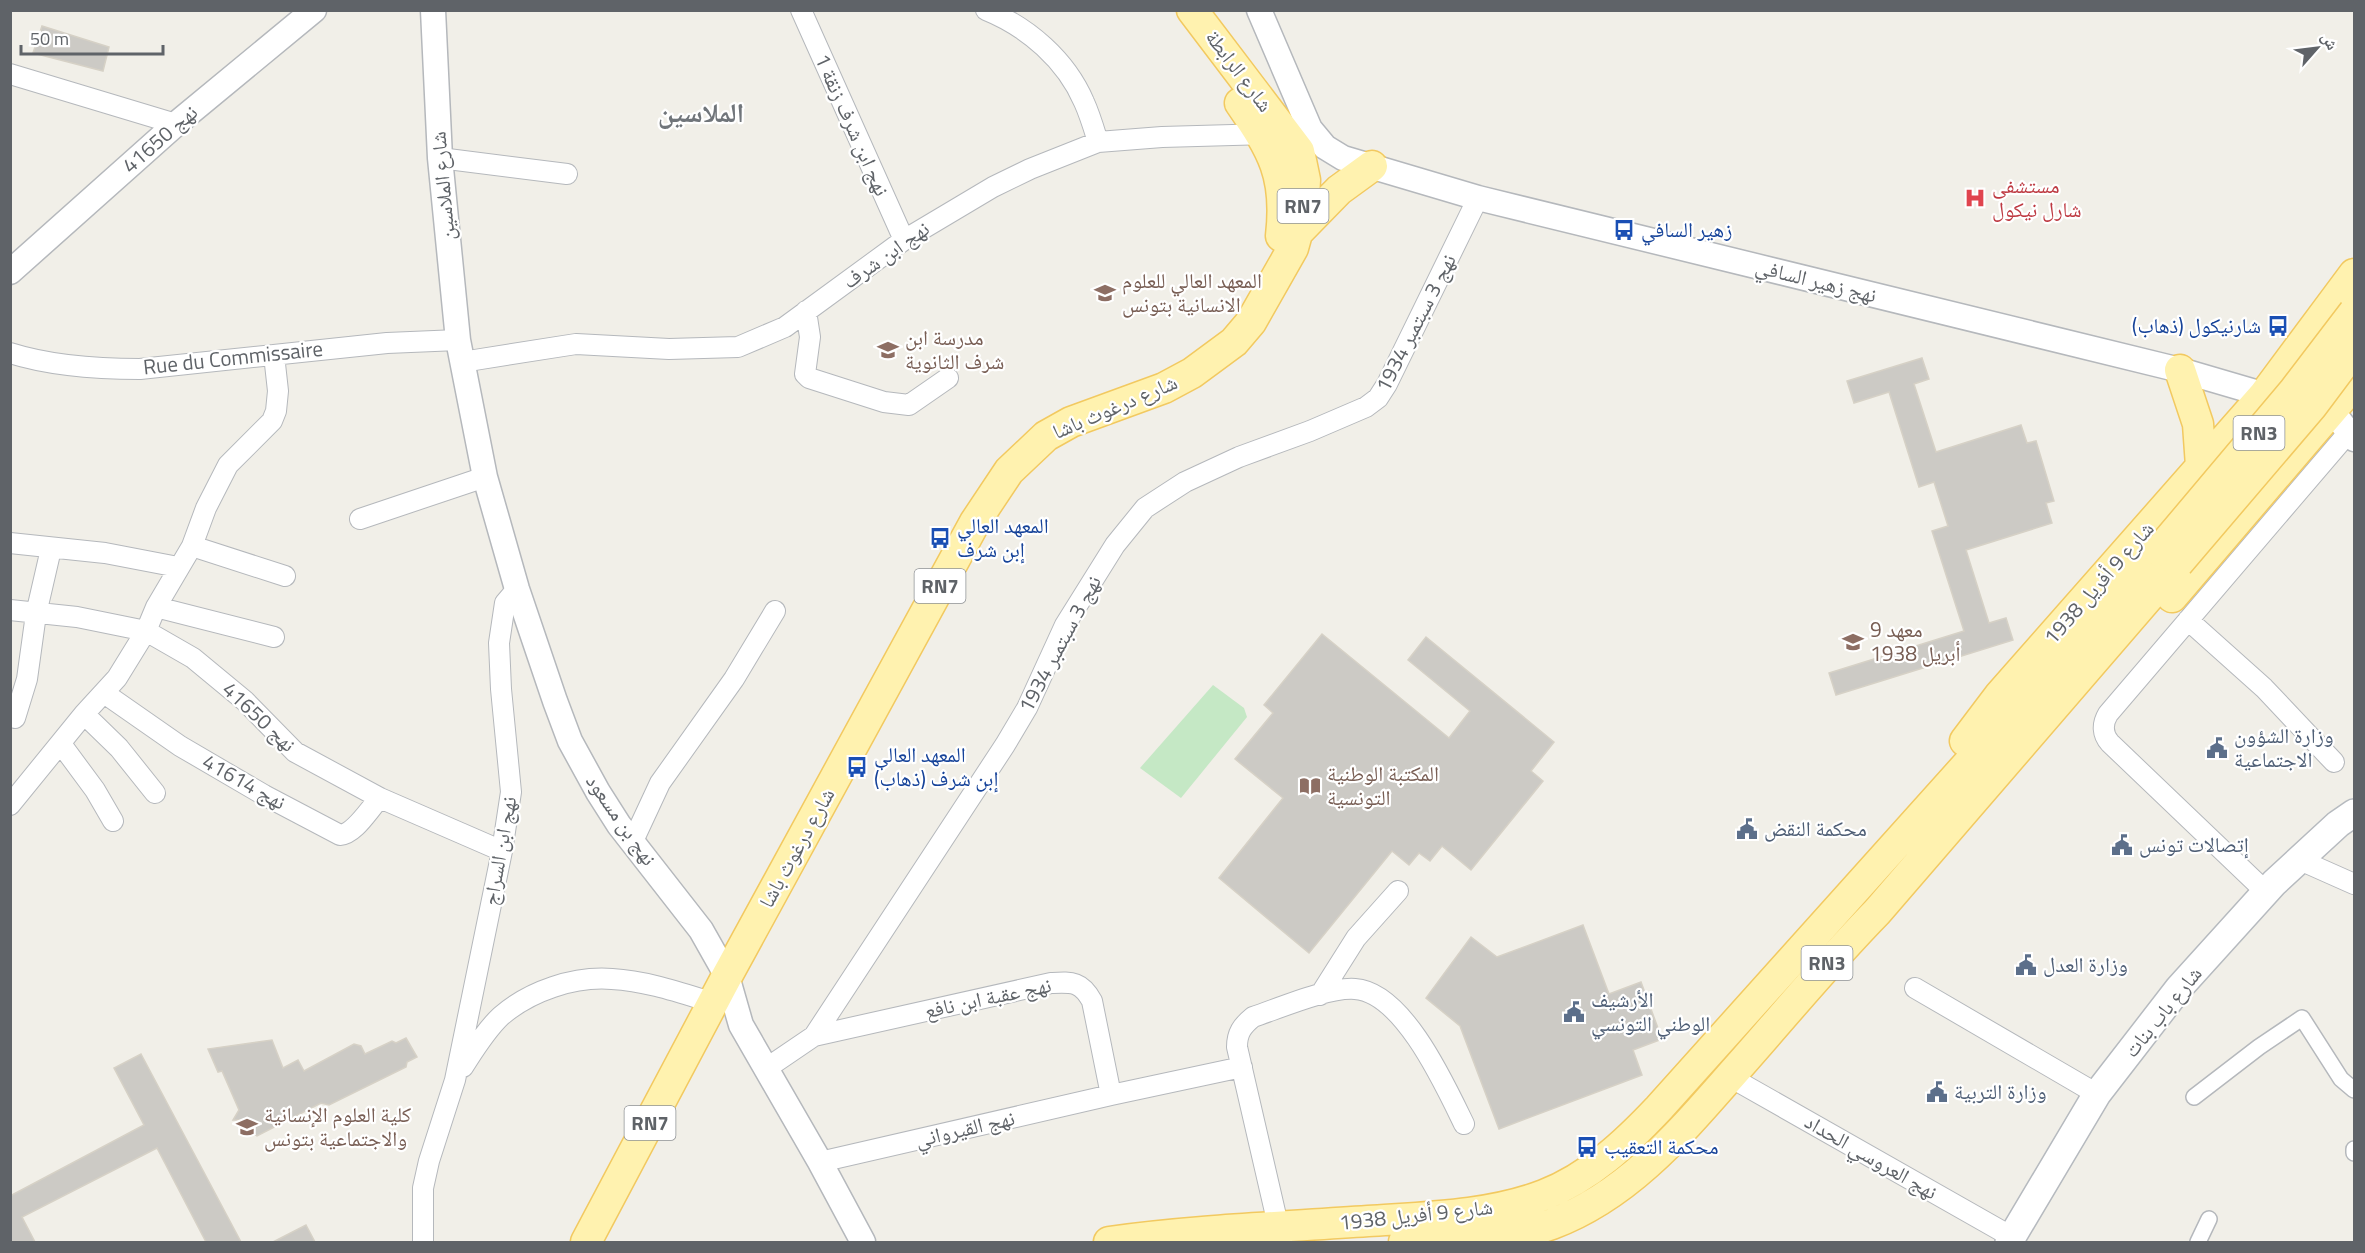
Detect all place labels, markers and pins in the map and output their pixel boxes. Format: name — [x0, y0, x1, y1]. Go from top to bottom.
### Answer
place label: مستشفى شارل نيكول — [1992, 169, 2082, 225]
hospital icon: مستشفى شارل نيكول — [1963, 186, 1987, 210]
place label: زهير السافي — [1641, 213, 1732, 246]
bus stop icon: زهير السافي — [1612, 218, 1636, 242]
place label: المعهد العالي للعلوم الانسانية بتونس — [1122, 264, 1262, 320]
school or university icon: المعهد العالي للعلوم الانسانية بتونس — [1093, 281, 1117, 305]
place label: شارنيكول (ذهاب) — [2132, 309, 2261, 341]
bus stop icon: شارنيكول (ذهاب) — [2266, 314, 2290, 338]
place label: مدرسة ابن شرف الثانوية — [905, 321, 1004, 377]
school or university icon: مدرسة ابن شرف الثانوية — [876, 338, 900, 362]
place label: المعهد العالي إبن شرف — [957, 509, 1049, 565]
bus stop icon: المعهد العالي إبن شرف — [928, 526, 952, 550]
place label: معهد 9 أبريل 1938 — [1870, 613, 1961, 669]
school or university icon: معهد 9 أبريل 1938 — [1841, 630, 1865, 654]
place label: وزارة الشؤون الاجتماعية — [2234, 719, 2334, 775]
public building icon: وزارة الشؤون الاجتماعية — [2205, 736, 2229, 760]
place label: المعهد العالي إبن شرف (ذهاب) — [874, 738, 998, 794]
bus stop icon: المعهد العالي إبن شرف (ذهاب) — [845, 755, 869, 779]
place label: المكتبة الوطنية التونسية — [1327, 757, 1439, 813]
library icon: المكتبة الوطنية التونسية — [1298, 774, 1322, 798]
place label: محكمة النقض — [1764, 812, 1867, 844]
public building icon: محكمة النقض — [1735, 817, 1759, 841]
place label: إتصالات تونس — [2139, 828, 2249, 860]
public building icon: إتصالات تونس — [2110, 833, 2134, 857]
place label: وزارة العدل — [2043, 948, 2128, 980]
public building icon: وزارة العدل — [2014, 953, 2038, 977]
place label: الأرشيف الوطني التونسي — [1591, 983, 1710, 1040]
public building icon: الأرشيف الوطني التونسي — [1562, 1000, 1586, 1024]
place label: وزارة التربية — [1954, 1075, 2047, 1107]
public building icon: وزارة التربية — [1925, 1080, 1949, 1104]
place label: كلية العلوم الإنسانية والاجتماعية بتونس — [264, 1098, 412, 1154]
school or university icon: كلية العلوم الإنسانية والاجتماعية بتونس — [235, 1115, 259, 1139]
place label: محكمة التعقيب — [1604, 1130, 1719, 1162]
bus stop icon: محكمة التعقيب — [1575, 1135, 1599, 1159]

